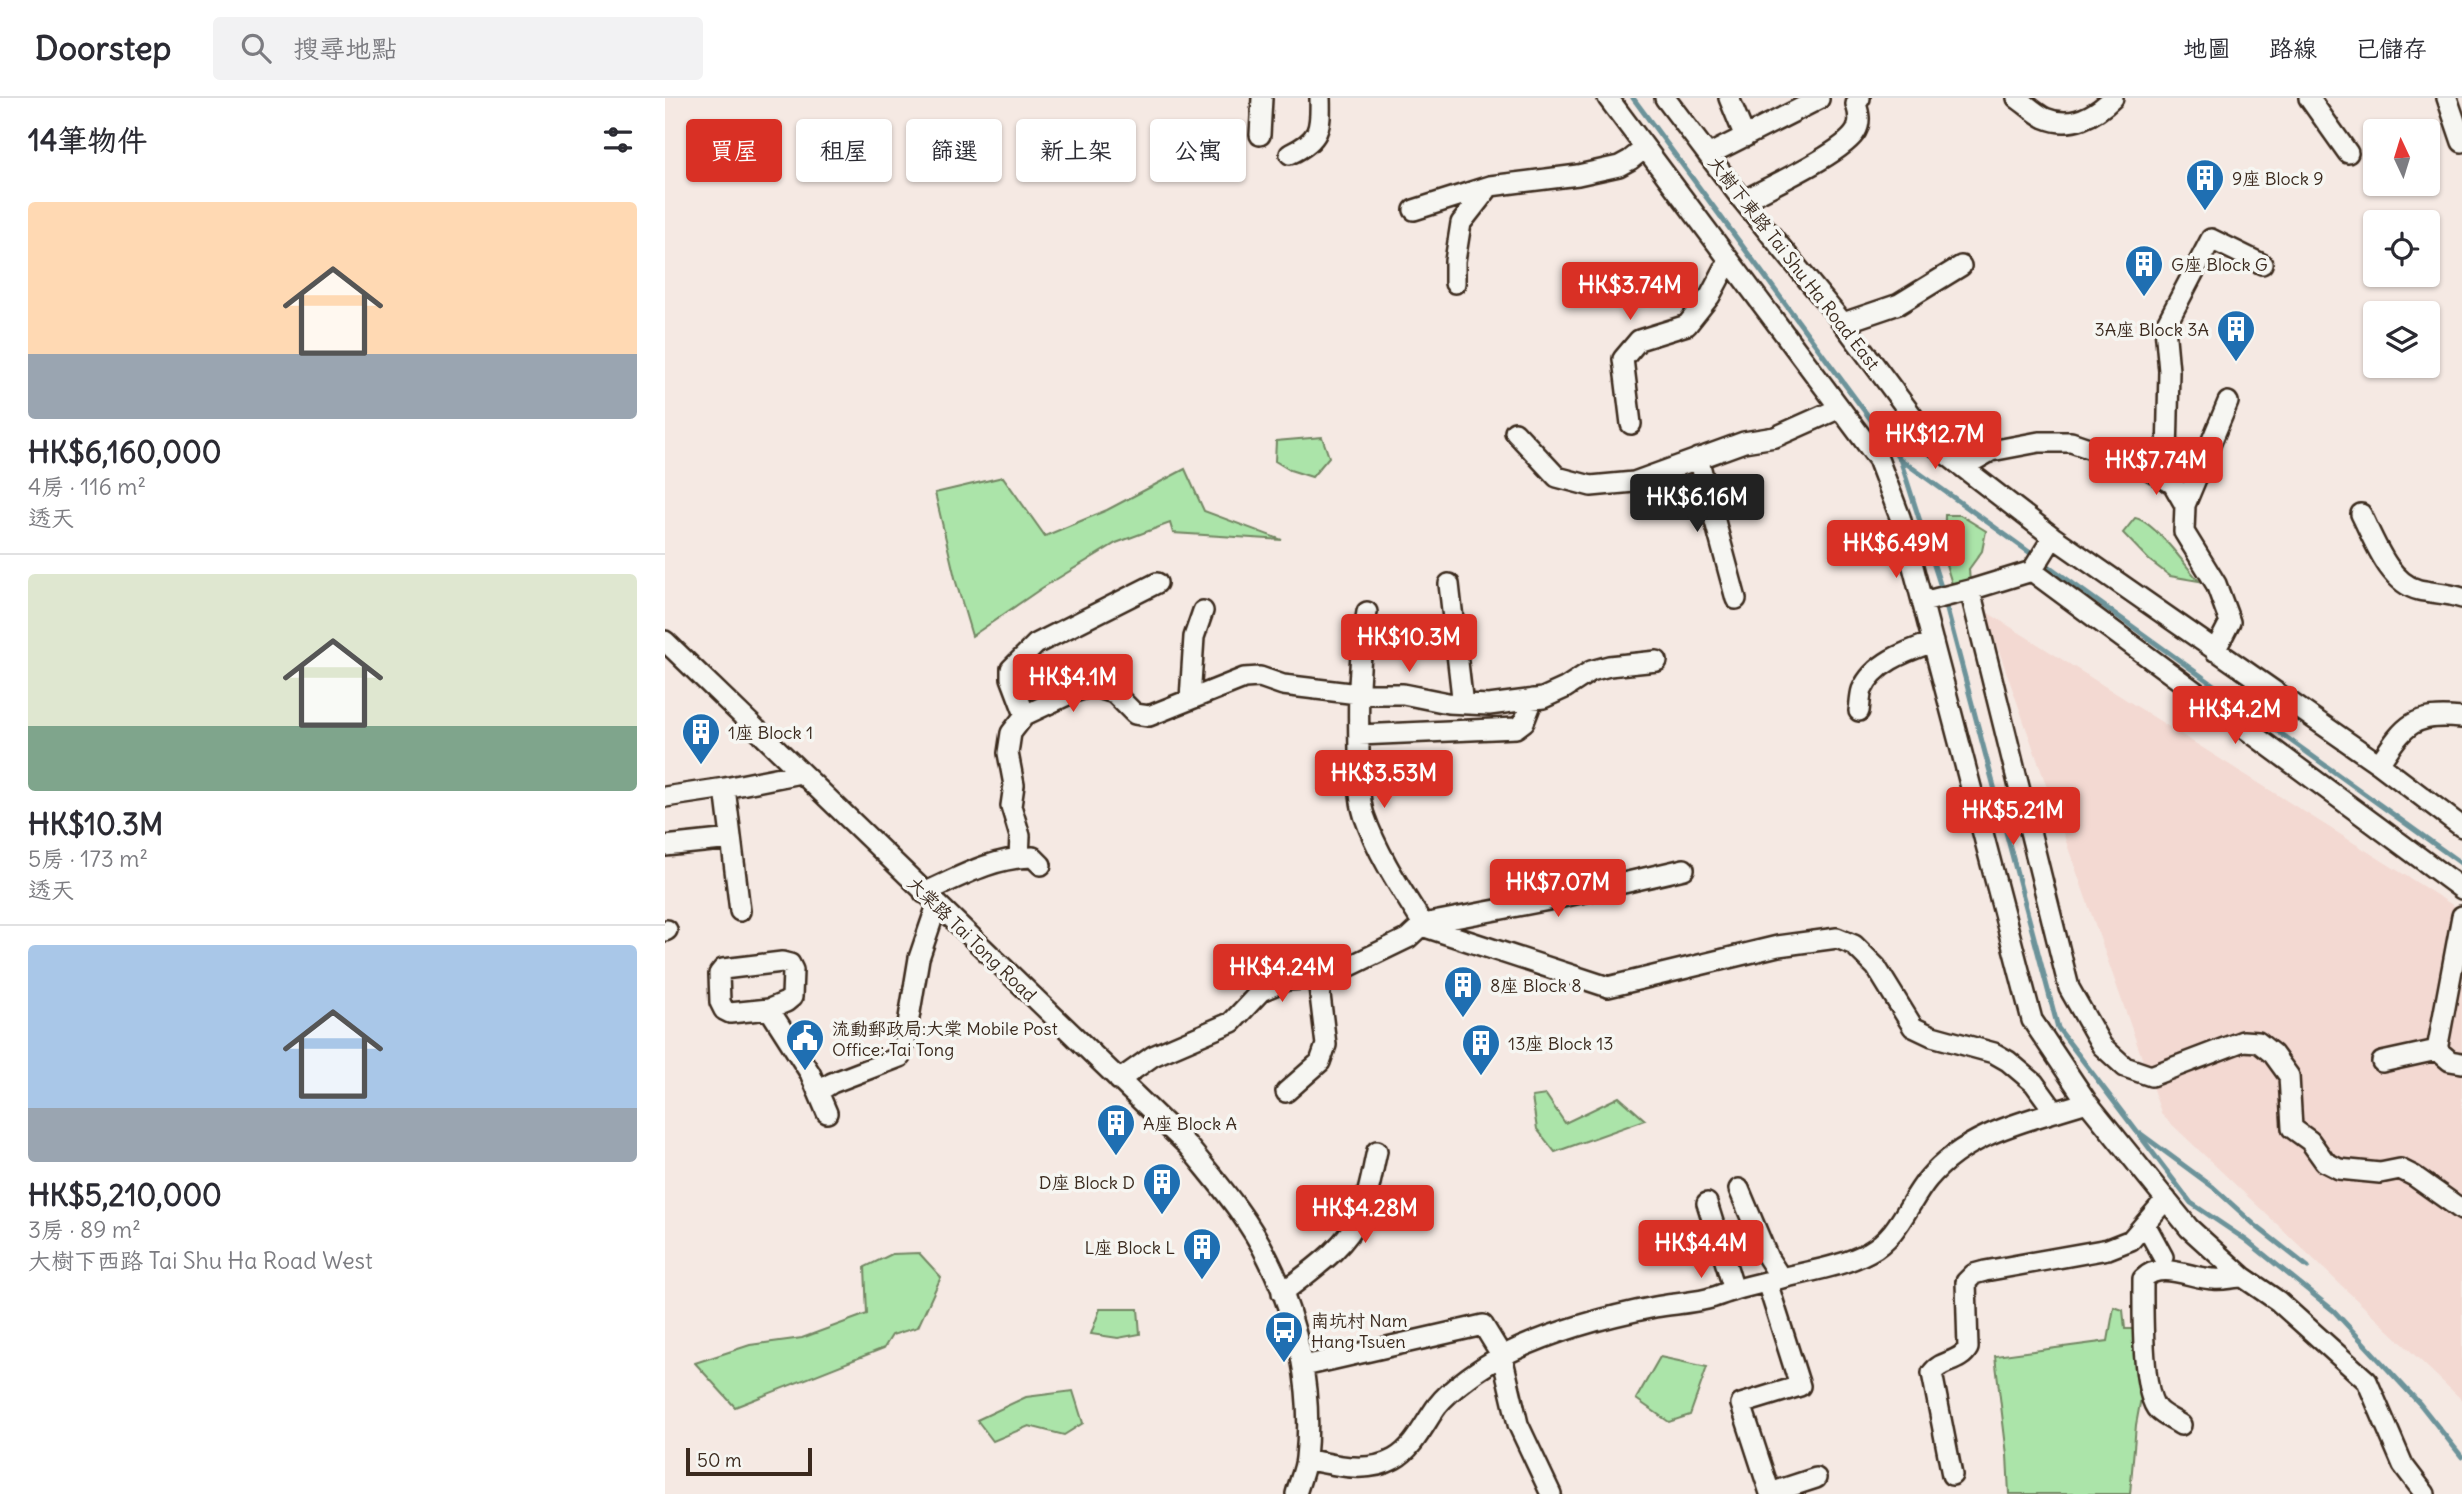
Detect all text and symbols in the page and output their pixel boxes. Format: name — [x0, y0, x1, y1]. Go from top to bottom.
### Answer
search box — [213, 17, 703, 80]
text: Doorstep — [35, 27, 171, 69]
icon: search — [237, 29, 275, 67]
text: 搜尋地點 — [293, 32, 397, 65]
text: 地圖 — [2183, 33, 2231, 63]
text: 路線 — [2269, 33, 2317, 63]
text: 已儲存 — [2355, 33, 2427, 63]
chip: 買屋 — [686, 119, 782, 182]
chip: 租屋 — [796, 119, 892, 182]
chip: 篩選 — [906, 119, 1002, 182]
chip: 新上架 — [1016, 119, 1136, 182]
chip: 公寓 — [1150, 119, 1246, 182]
north arrow — [2363, 119, 2439, 196]
map controls — [2363, 119, 2440, 378]
text: 14筆物件 — [28, 121, 147, 159]
icon: filters — [599, 121, 637, 159]
street label: 大樹下東路 Tai Shu Ha Road East — [1703, 151, 1885, 375]
building icon: 9座 Block 9 — [2184, 157, 2226, 212]
place label: 9座 Block 9 — [2232, 167, 2324, 190]
button: locate — [2363, 210, 2440, 287]
building icon: G座 Block G — [2123, 243, 2165, 298]
icon: home — [270, 248, 396, 374]
place label: G座 Block G — [2171, 253, 2268, 276]
pin: HK$3.74M — [1558, 262, 1702, 322]
text: HK$3.74M — [1578, 270, 1682, 299]
button: layers — [2363, 301, 2440, 378]
building icon: 3A座 Block 3A — [2215, 308, 2257, 363]
place label: 3A座 Block 3A — [2095, 318, 2209, 341]
pin: HK$12.7M — [1863, 412, 2007, 471]
text: HK$12.7M — [1885, 419, 1985, 448]
text: HK$6,160,000 — [28, 433, 222, 471]
pin: HK$7.74M — [2084, 438, 2228, 497]
text: HK$7.74M — [2105, 445, 2207, 474]
text: 4房 · 116 m² — [28, 472, 146, 501]
pin: HK$6.16M — [1625, 474, 1769, 534]
text: HK$6.16M — [1646, 482, 1748, 511]
text: 透天 — [28, 503, 74, 532]
pin: HK$6.49M — [1824, 520, 1968, 580]
text: HK$6.49M — [1843, 528, 1949, 557]
pin: HK$10.3M — [1337, 614, 1481, 674]
icon: home — [270, 620, 396, 746]
text: HK$10.3M — [1357, 622, 1461, 651]
pin: HK$4.1M — [1008, 654, 1138, 714]
text: HK$4.1M — [1029, 662, 1117, 691]
pin: HK$4.2M — [2170, 686, 2300, 746]
text: HK$4.2M — [2189, 694, 2281, 723]
building icon: 1座 Block 1 — [680, 711, 722, 766]
place label: 1座 Block 1 — [728, 721, 813, 744]
pin: HK$3.53M — [1312, 750, 1456, 810]
text: HK$3.53M — [1331, 758, 1437, 787]
pin: HK$5.21M — [1941, 788, 2085, 847]
text: HK$5.21M — [1962, 795, 2064, 824]
text: HK$10.3M — [28, 805, 163, 843]
text: 5房 · 173 m² — [28, 844, 148, 873]
pin: HK$7.07M — [1486, 860, 1630, 919]
text: HK$7.07M — [1506, 867, 1610, 896]
street label: 大棠路 Tai Tong Road — [903, 872, 1042, 1007]
text: 透天 — [28, 875, 74, 904]
pin: HK$4.24M — [1210, 944, 1354, 1004]
text: HK$4.24M — [1229, 952, 1335, 981]
building icon: 8座 Block 8 — [1442, 964, 1484, 1019]
place label: 8座 Block 8 — [1490, 974, 1582, 997]
icon: home — [270, 991, 396, 1117]
public building icon: 流動郵政局:大棠 Mobile Post Office: Tai Tong — [784, 1017, 826, 1072]
place label: 流動郵政局:大棠 Mobile Post Office: Tai Tong — [832, 1017, 1058, 1061]
building icon: 13座 Block 13 — [1460, 1022, 1502, 1077]
place label: 13座 Block 13 — [1508, 1032, 1614, 1055]
building icon: A座 Block A — [1095, 1102, 1137, 1157]
place label: A座 Block A — [1143, 1112, 1237, 1135]
building icon: D座 Block D — [1141, 1161, 1183, 1216]
place label: D座 Block D — [1039, 1171, 1135, 1194]
text: HK$5,210,000 — [28, 1176, 222, 1214]
pin: HK$4.28M — [1293, 1186, 1437, 1245]
text: HK$4.28M — [1312, 1193, 1418, 1222]
text: 3房 · 89 m² — [28, 1215, 141, 1244]
pin: HK$4.4M — [1636, 1220, 1766, 1280]
building icon: L座 Block L — [1181, 1226, 1223, 1281]
text: HK$4.4M — [1654, 1228, 1748, 1257]
place label: L座 Block L — [1085, 1236, 1175, 1259]
text: 大樹下西路 Tai Shu Ha Road West — [28, 1246, 373, 1275]
bus stop icon: 南坑村 Nam Hang Tsuen — [1263, 1309, 1305, 1364]
place label: 南坑村 Nam Hang Tsuen — [1311, 1309, 1408, 1353]
scale bar — [686, 1445, 812, 1477]
text: 50 m — [697, 1448, 742, 1472]

